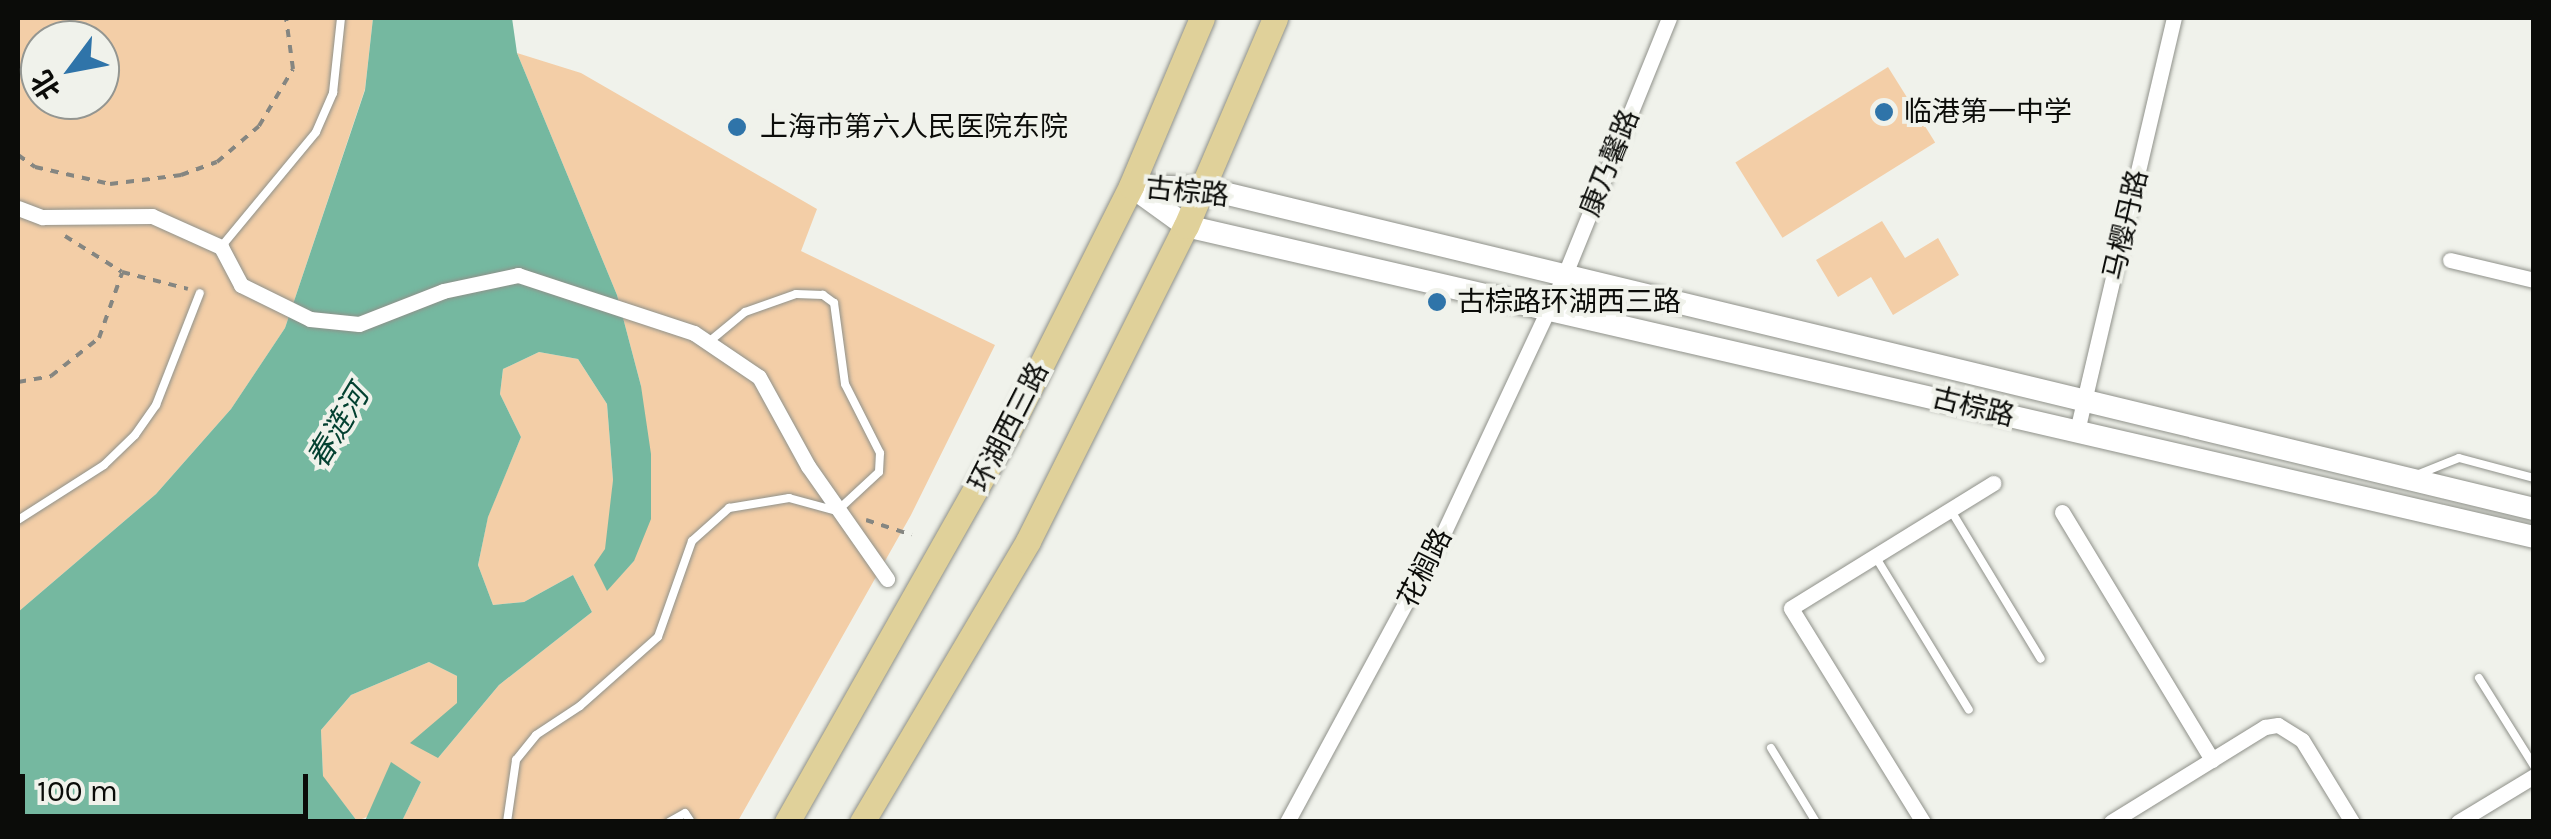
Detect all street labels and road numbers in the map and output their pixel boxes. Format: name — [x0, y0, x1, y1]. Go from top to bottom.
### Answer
street label: 康乃馨路 — [1573, 105, 1647, 221]
street label: 马樱丹路 — [2097, 167, 2155, 283]
street label: 古棕路 — [1143, 171, 1231, 213]
street label: 环湖西三路 — [962, 357, 1056, 497]
street label: 古棕路 — [1928, 381, 2018, 433]
street label: 花榈路 — [1391, 523, 1459, 613]

